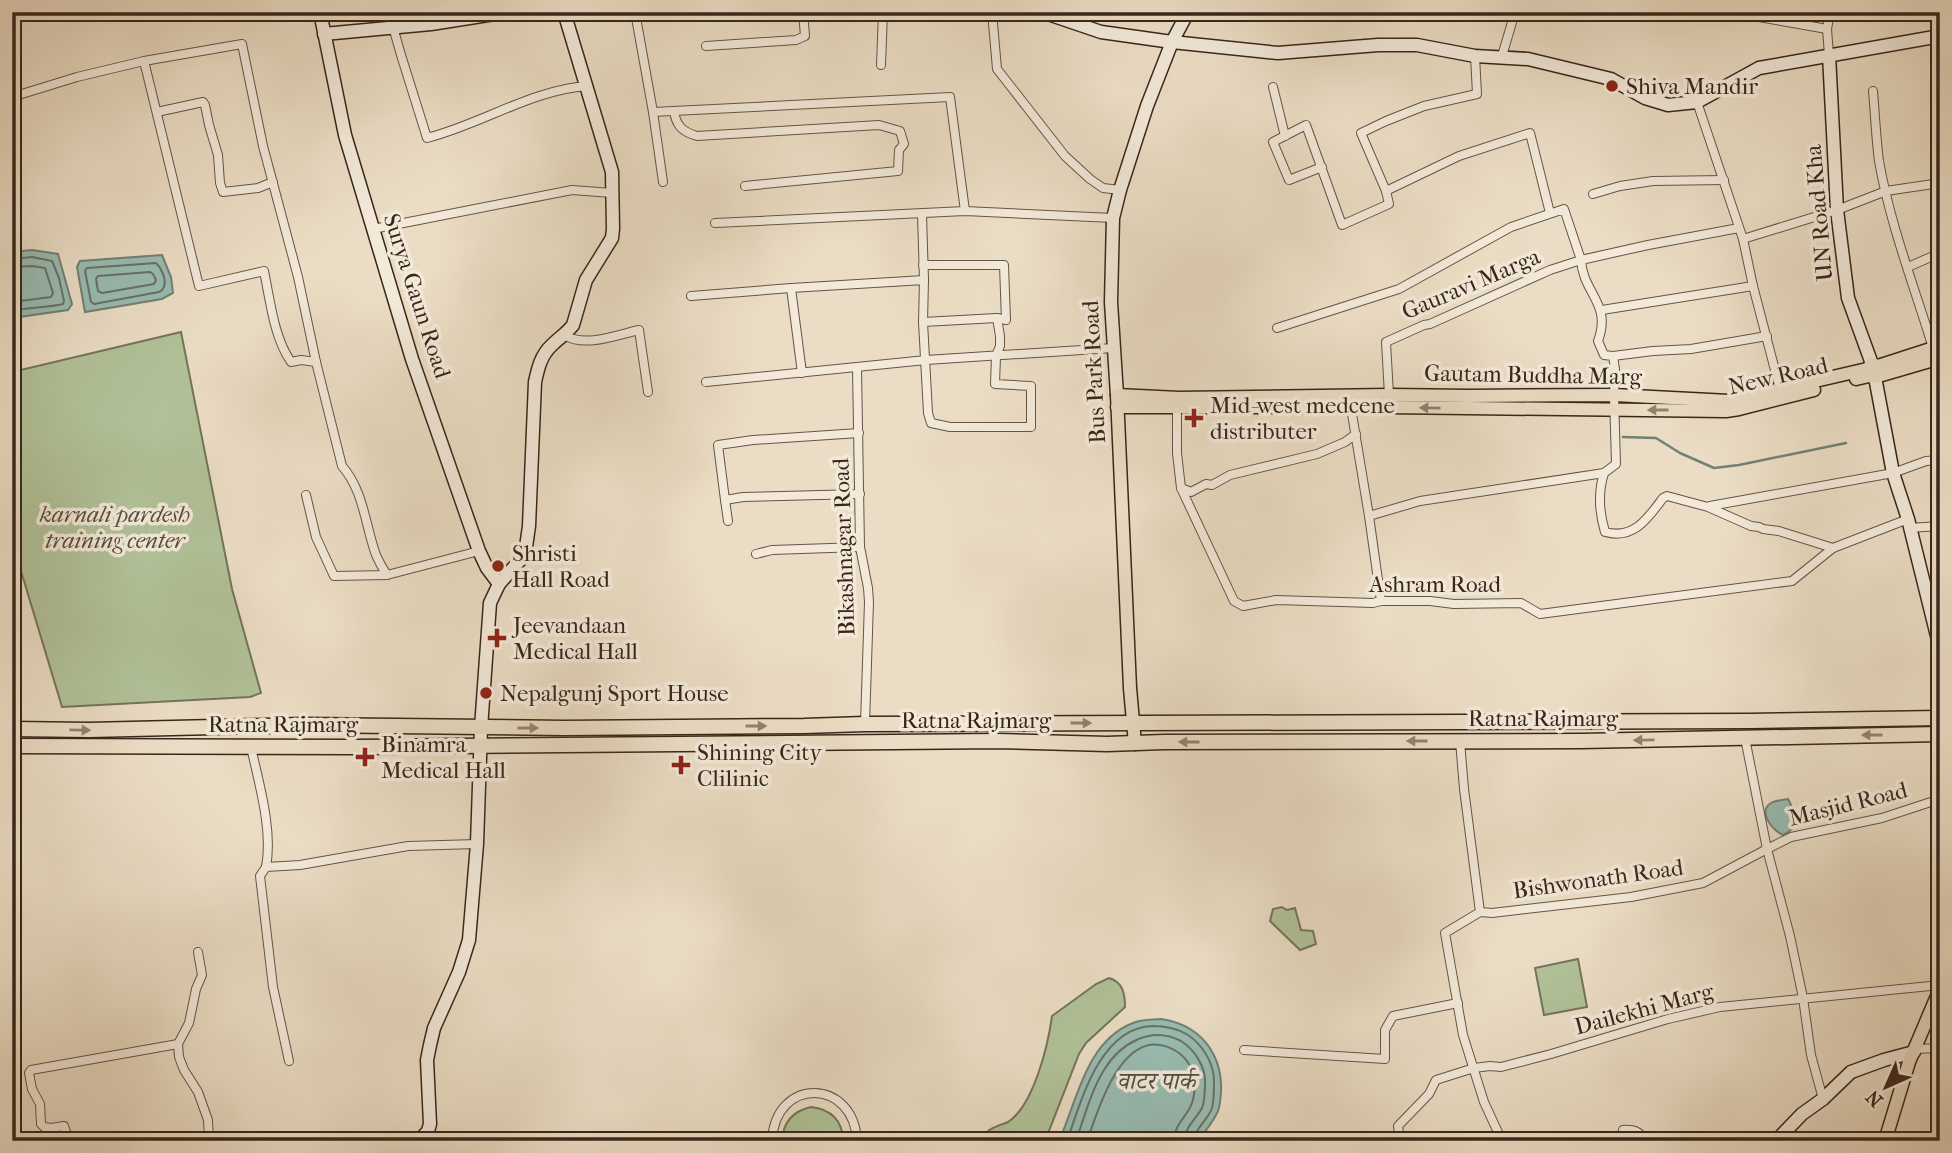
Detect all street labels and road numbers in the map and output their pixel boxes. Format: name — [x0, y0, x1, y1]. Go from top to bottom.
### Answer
street label: UN Road Kha — [1800, 143, 1838, 282]
street label: Surya Gaun Road — [378, 210, 456, 382]
street label: Gauravi Marga — [1398, 243, 1544, 325]
street label: Bus Park Road — [1077, 299, 1111, 444]
street label: New Road — [1726, 351, 1831, 401]
street label: Gautam Buddha Marg — [1424, 360, 1643, 390]
street label: Bikashnagar Road — [827, 457, 861, 637]
street label: Ashram Road — [1368, 571, 1501, 598]
street label: Ratna Rajmarg — [1468, 705, 1619, 732]
street label: Ratna Rajmarg — [901, 707, 1052, 734]
street label: Ratna Rajmarg — [208, 711, 359, 738]
street label: Masjid Road — [1786, 776, 1911, 832]
street label: Bishwonath Road — [1511, 854, 1686, 904]
street label: Dailekhi Marg — [1572, 977, 1717, 1040]

